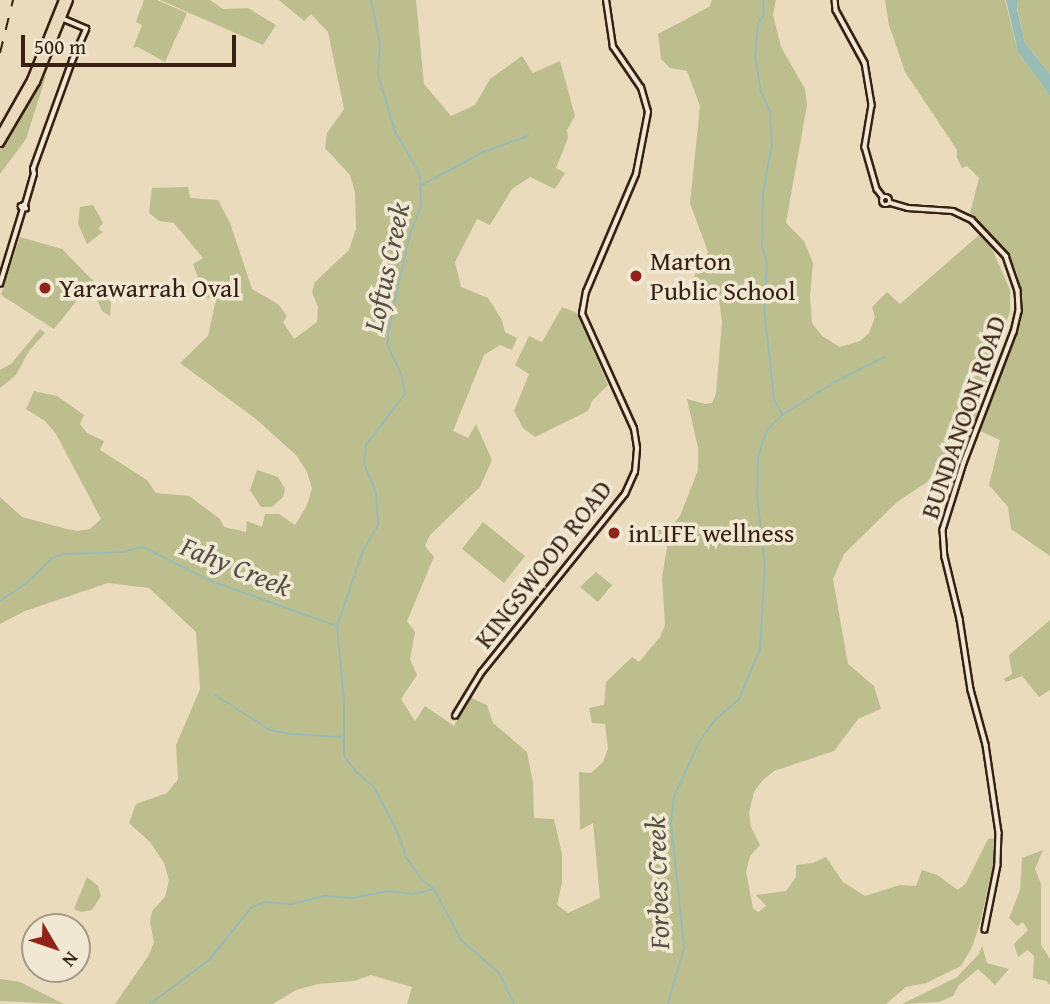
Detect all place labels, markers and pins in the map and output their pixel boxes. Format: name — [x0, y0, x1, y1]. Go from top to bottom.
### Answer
place label: Marton Public School — [650, 245, 796, 306]
marker: Marton Public School — [628, 268, 644, 284]
place label: Yarawarrah Oval — [59, 272, 240, 304]
marker: Yarawarrah Oval — [37, 280, 53, 296]
place label: inLIFE wellness — [628, 517, 794, 549]
marker: inLIFE wellness — [606, 525, 622, 541]

